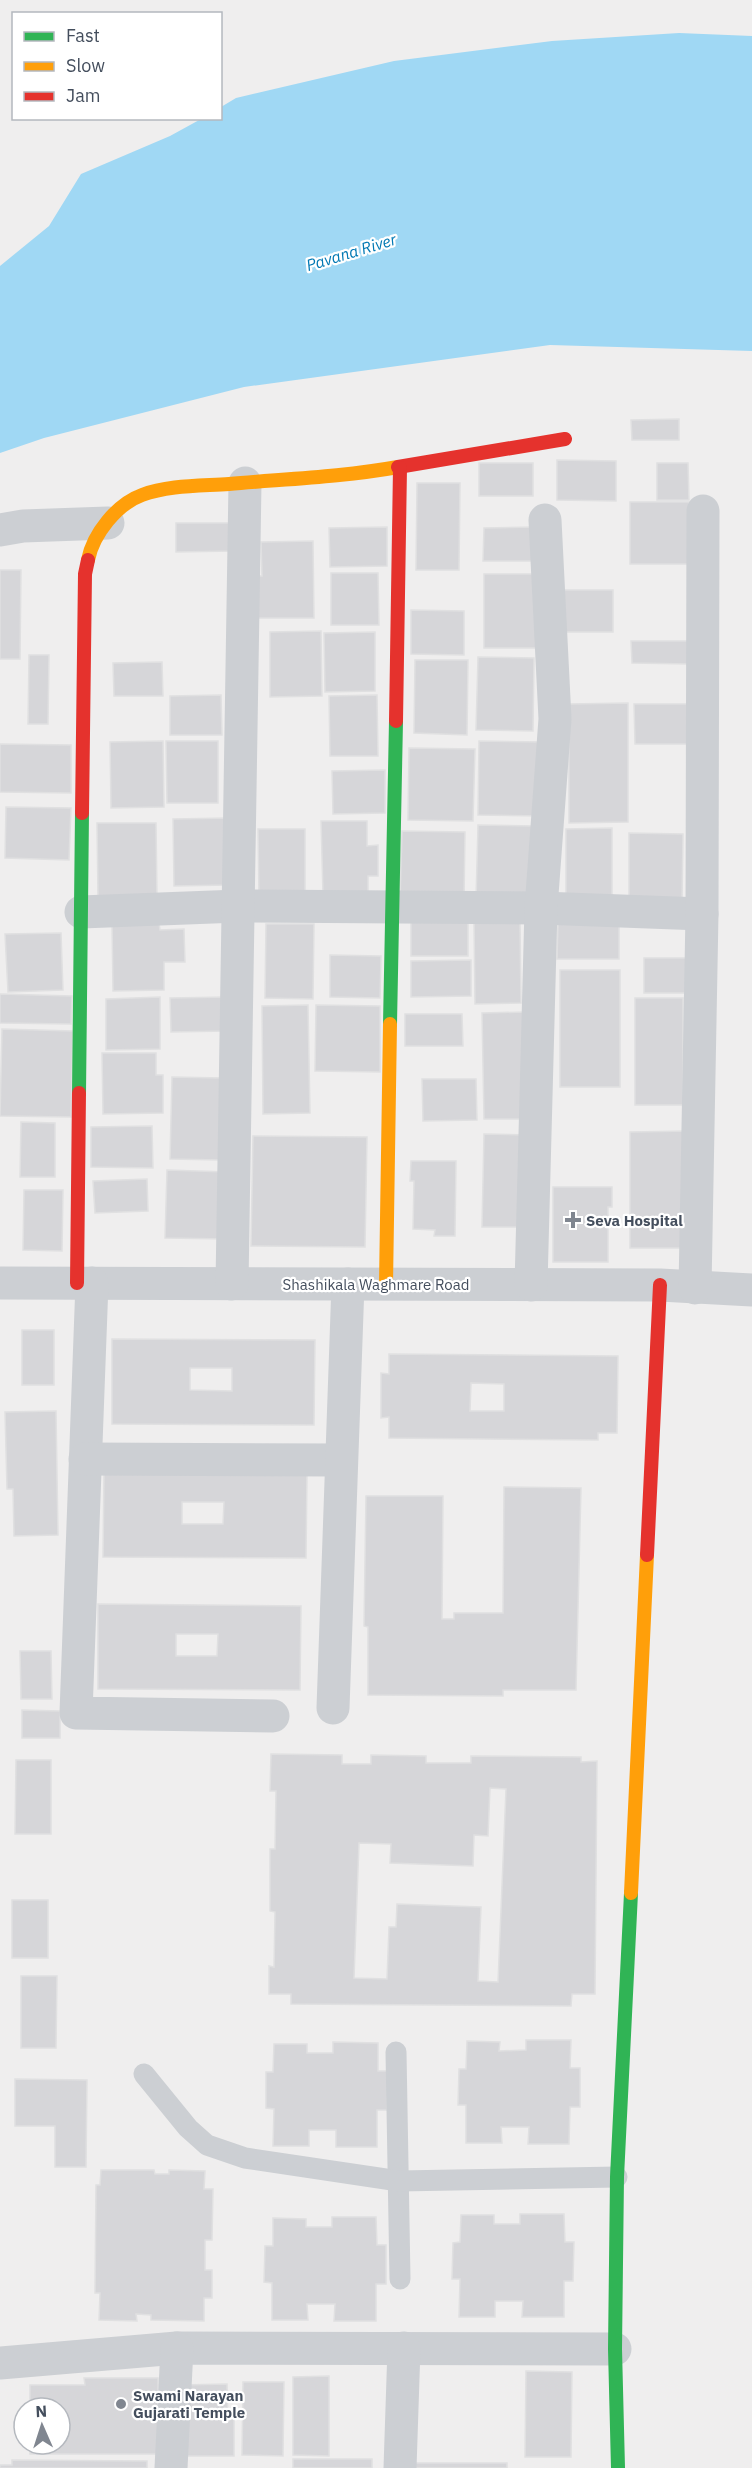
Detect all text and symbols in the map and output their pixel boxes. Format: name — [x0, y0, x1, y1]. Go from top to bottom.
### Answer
legend — [12, 12, 222, 120]
text: Fast — [66, 24, 100, 47]
text: Slow — [66, 54, 105, 77]
text: Jam — [66, 84, 101, 107]
water label: Pavana River — [303, 228, 400, 275]
marker: Seva Hospital — [564, 1211, 582, 1229]
place label: Seva Hospital — [586, 1211, 683, 1230]
street label: Shashikala Waghmare Road — [283, 1275, 469, 1294]
place label: Swami Narayan Gujarati Temple — [133, 2386, 245, 2422]
north arrow — [12, 2396, 72, 2456]
marker: Swami Narayan Gujarati Temple — [114, 2397, 128, 2411]
text: N — [35, 2401, 48, 2421]

